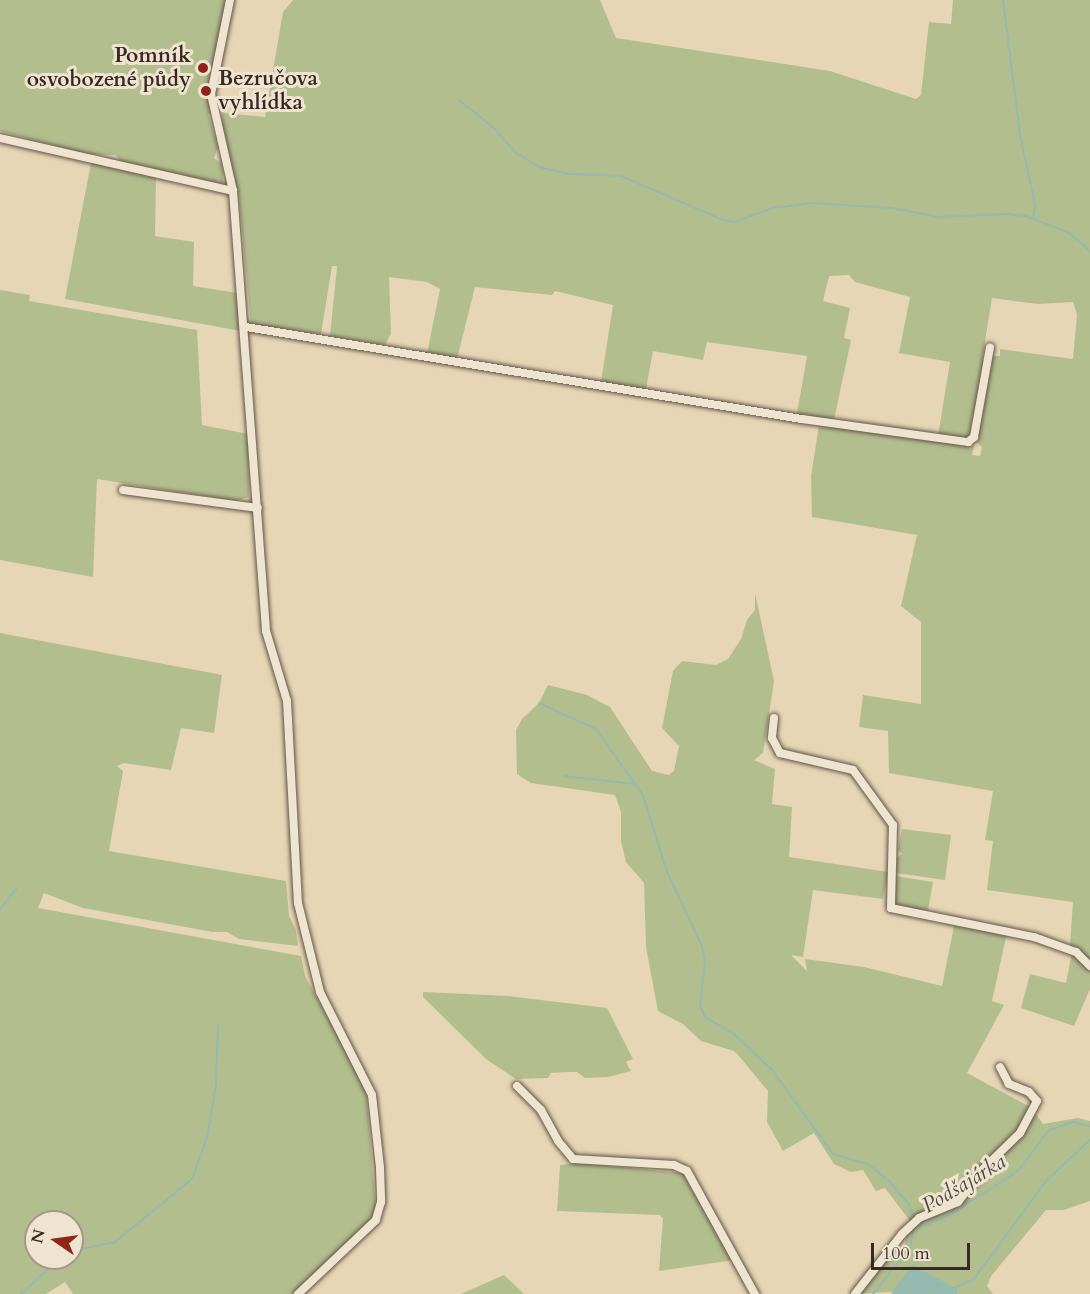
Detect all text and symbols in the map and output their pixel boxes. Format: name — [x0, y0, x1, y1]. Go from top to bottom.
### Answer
place label: Pomník osvobozené půdy — [27, 43, 191, 93]
marker: Pomník osvobozené půdy — [196, 61, 210, 75]
place label: Bezručova vyhlídka — [218, 66, 318, 116]
marker: Bezručova vyhlídka — [199, 84, 213, 98]
water label: Podšajárka — [917, 1149, 1011, 1219]
north arrow — [24, 1210, 84, 1270]
text: N — [26, 1227, 51, 1246]
scale bar — [874, 1231, 973, 1269]
text: 100 m — [882, 1241, 930, 1266]

